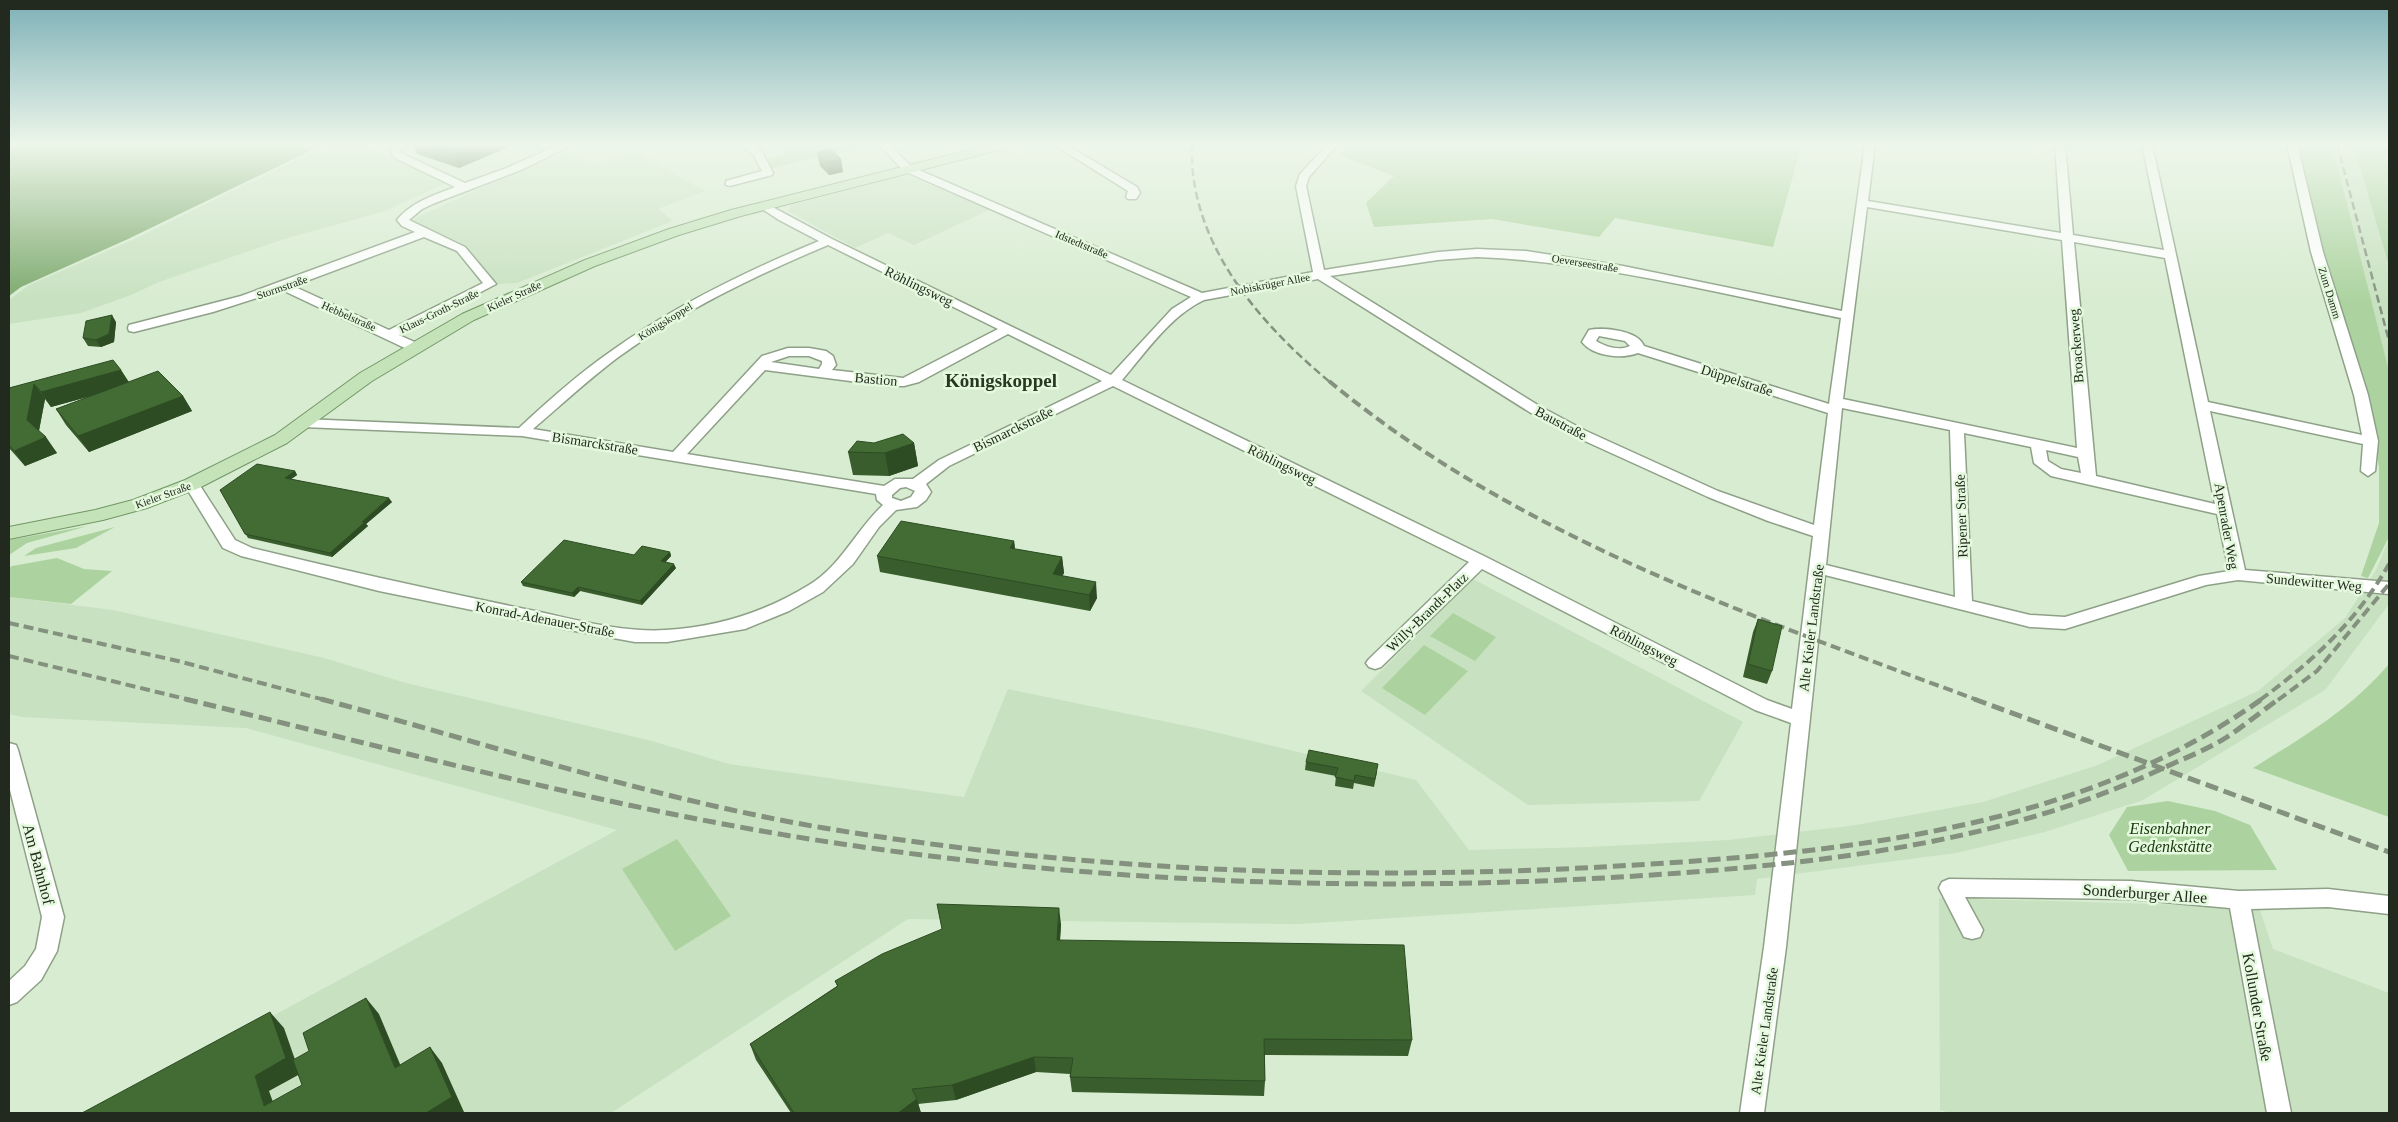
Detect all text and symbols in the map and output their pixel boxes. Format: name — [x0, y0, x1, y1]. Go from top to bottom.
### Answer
street label: Idstedtstraße — [1054, 227, 1110, 261]
street label: Oeverseestraße — [1551, 252, 1619, 274]
street label: Röhlingsweg — [882, 264, 955, 309]
street label: Zum Damm — [2316, 266, 2344, 321]
street label: Nobiskrüger Allee — [1229, 270, 1311, 298]
street label: Stormstraße — [255, 273, 309, 301]
street label: Kieler Straße — [485, 278, 543, 314]
street label: Klaus-Groth-Straße — [397, 287, 481, 335]
street label: Hebbelstraße — [320, 299, 378, 333]
street label: Königskoppel — [636, 300, 694, 342]
street label: Broackerweg — [2066, 308, 2087, 384]
street label: Düppelstraße — [1699, 362, 1775, 399]
street label: Bastion — [854, 370, 898, 389]
district label: Königskoppel — [945, 370, 1057, 391]
street label: Bismarckstraße — [971, 404, 1056, 455]
street label: Baustraße — [1533, 404, 1589, 443]
street label: Bismarckstraße — [551, 429, 639, 458]
street label: Röhlingsweg — [1245, 442, 1318, 487]
street label: Ripener Straße — [1953, 474, 1970, 558]
street label: Kieler Straße — [134, 479, 193, 511]
street label: Apenrader Weg — [2212, 482, 2242, 571]
street label: Alte Kieler Landstraße — [1796, 563, 1827, 693]
street label: Willy-Brandt-Platz — [1384, 570, 1471, 655]
street label: Sundewitter Weg — [2265, 571, 2363, 594]
street label: Konrad-Adenauer-Straße — [474, 599, 616, 640]
street label: Röhlingsweg — [1607, 622, 1680, 669]
park label: Eisenbahner Gedenkstätte — [2128, 820, 2212, 855]
street label: Am Bahnhof — [20, 822, 58, 907]
street label: Sonderburger Allee — [2082, 881, 2208, 907]
street label: Kollunder Straße — [2240, 952, 2275, 1063]
street label: Alte Kieler Landstraße — [1748, 967, 1781, 1096]

